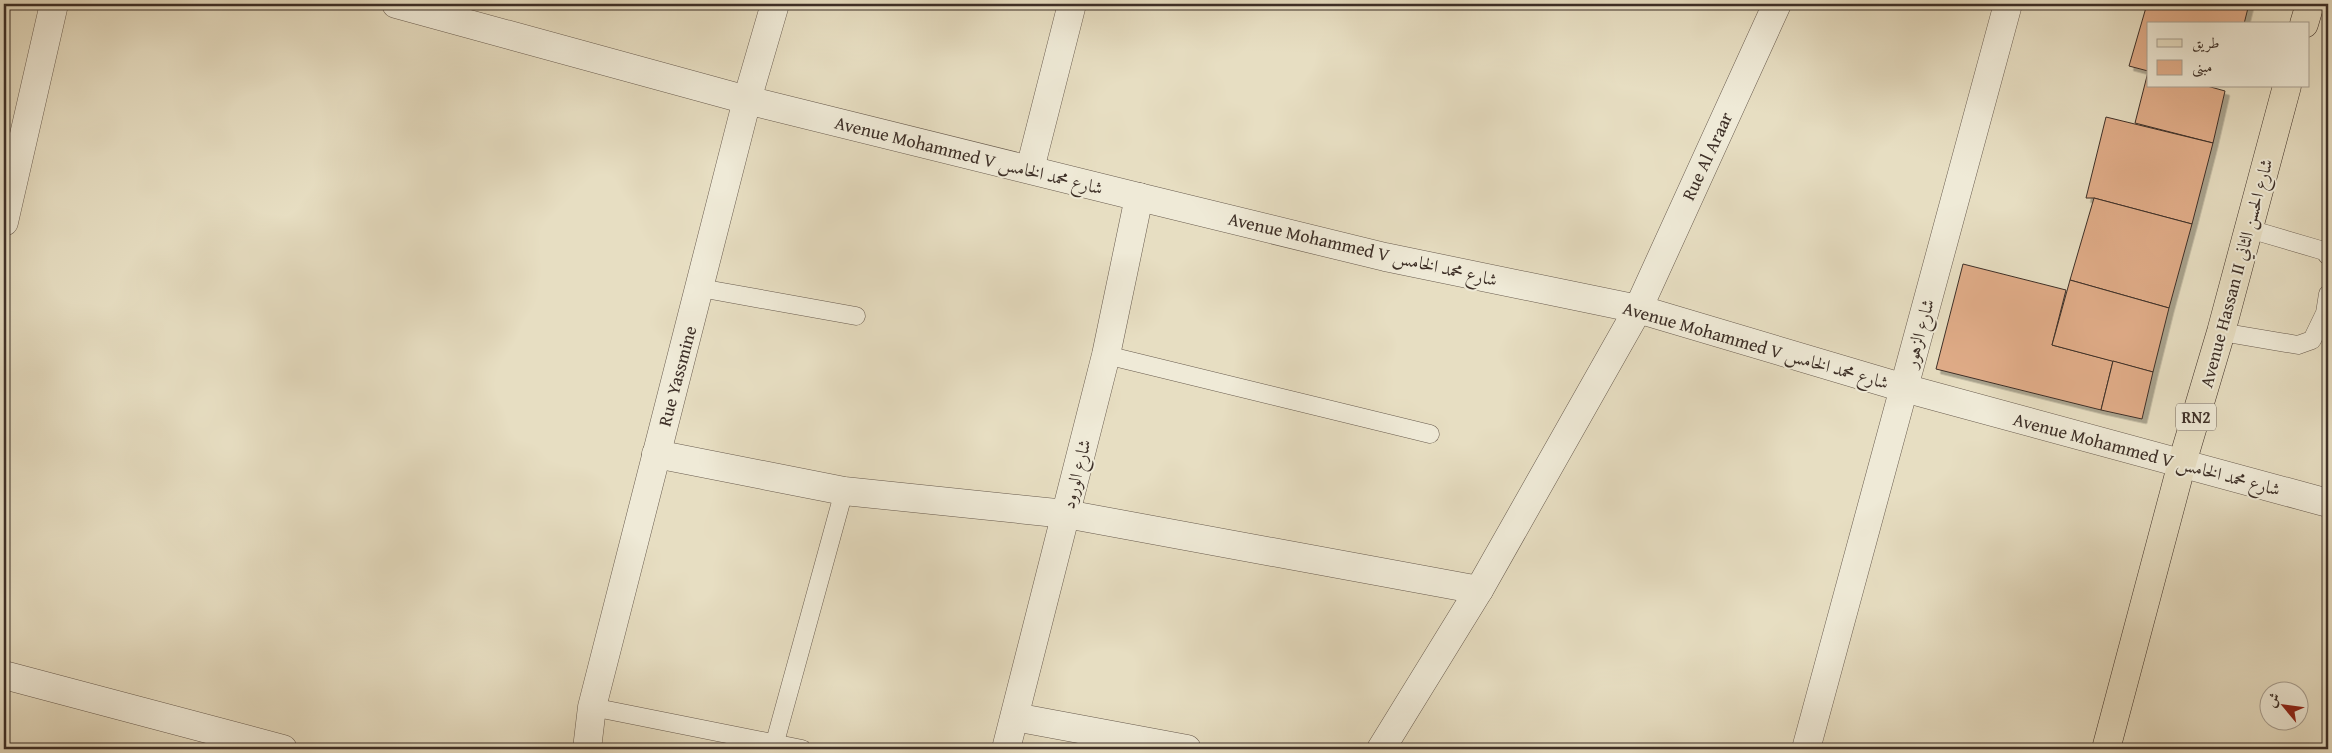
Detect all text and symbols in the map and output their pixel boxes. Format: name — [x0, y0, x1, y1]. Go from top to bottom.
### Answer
legend — [2147, 22, 2310, 88]
text: طريق — [2192, 32, 2219, 53]
text: مبنى — [2192, 56, 2212, 78]
street label: Rue Al Araar — [1675, 107, 1740, 205]
street label: Avenue Mohammed V شارع محمد الخامس — [832, 109, 1106, 203]
street label: Avenue Hassan II شارع الحسن الثاني — [2192, 155, 2282, 391]
street label: Avenue Mohammed V شارع محمد الخامس — [1225, 205, 1500, 295]
street label: Avenue Mohammed V شارع محمد الخامس — [1619, 294, 1892, 398]
street label: شارع الزهور — [1896, 296, 1943, 373]
street label: Rue Yassmine — [651, 323, 703, 429]
road number: RN2 — [2176, 404, 2216, 431]
street label: Avenue Mohammed V شارع محمد الخامس — [2010, 405, 2284, 505]
street label: شارع الورود — [1054, 436, 1100, 512]
north arrow — [2260, 680, 2310, 730]
text: ش — [2261, 689, 2285, 711]

